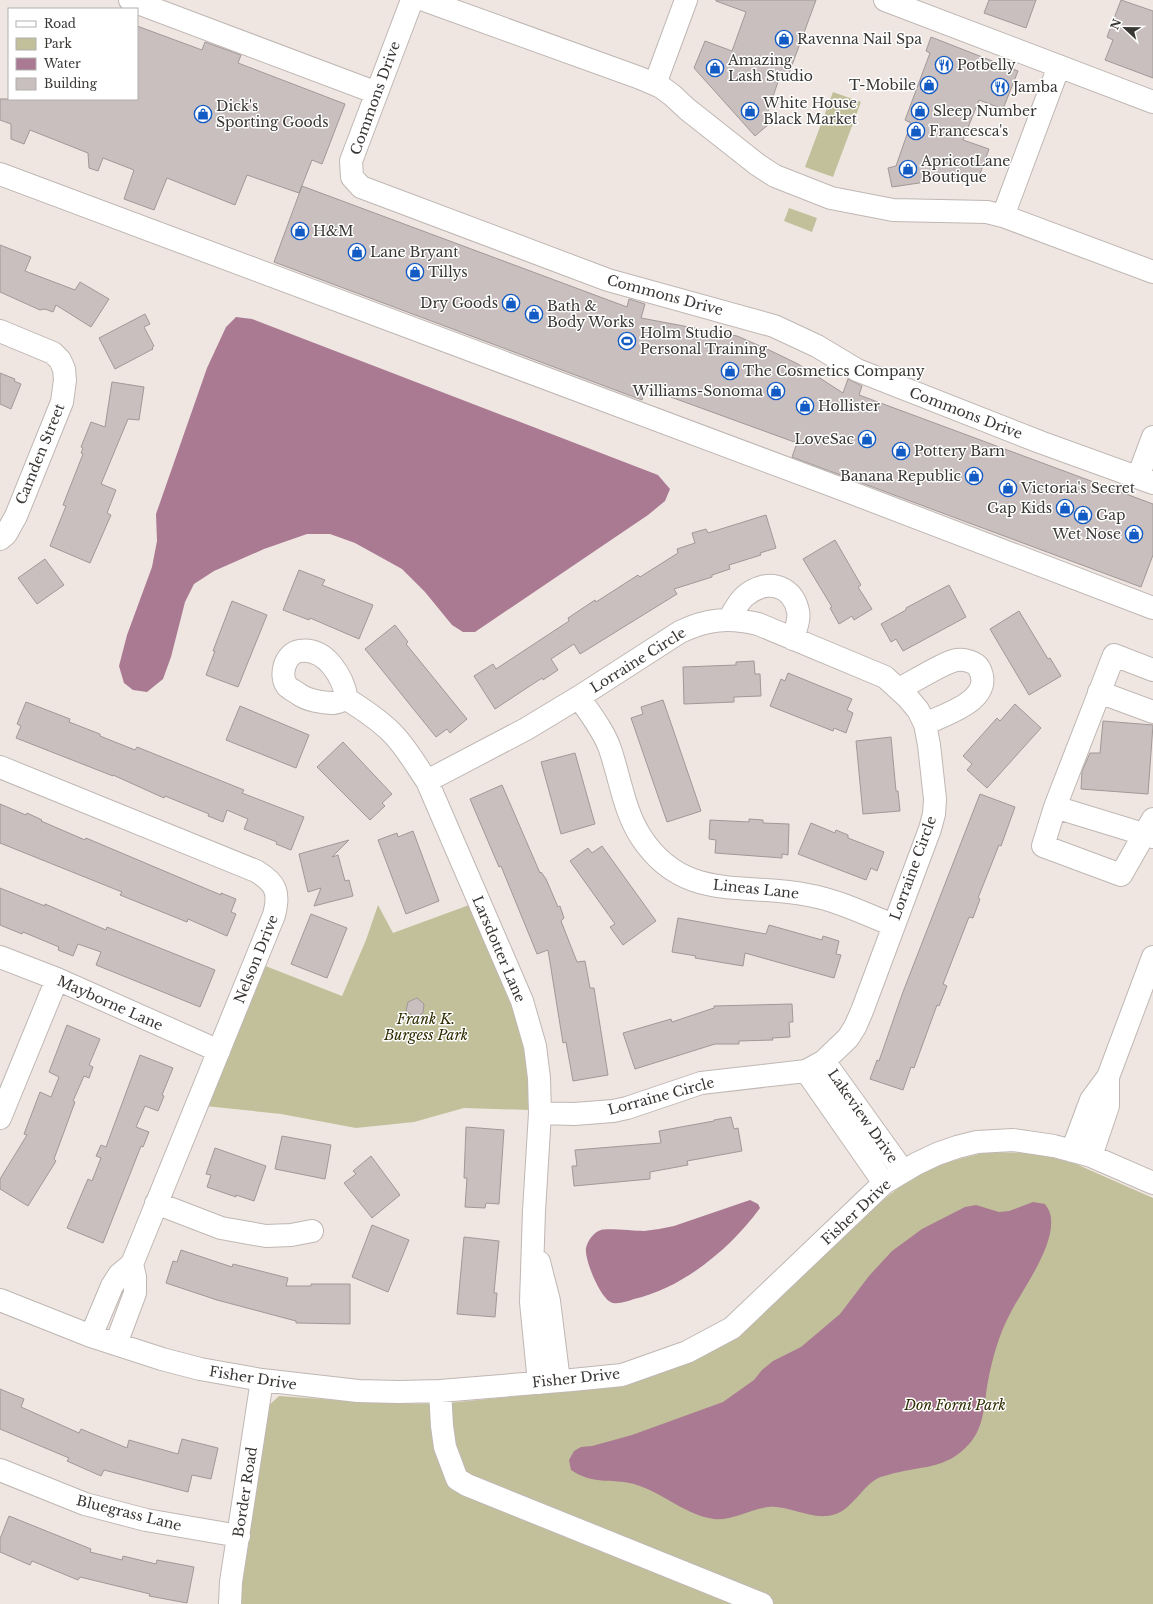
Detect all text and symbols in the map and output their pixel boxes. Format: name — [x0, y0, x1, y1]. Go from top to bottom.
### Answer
legend — [8, 8, 138, 100]
north arrow — [1105, 8, 1145, 48]
text: Road — [44, 16, 76, 31]
text: N — [1107, 16, 1124, 32]
shop icon: Ravenna Nail Spa — [774, 29, 794, 49]
place label: Ravenna Nail Spa — [797, 30, 922, 48]
text: Park — [44, 36, 72, 51]
street label: Commons Drive — [346, 39, 404, 157]
place label: Amazing Lash Studio — [727, 51, 813, 85]
restaurant icon: Potbelly — [934, 55, 954, 75]
text: Water — [43, 56, 81, 71]
place label: Potbelly — [957, 56, 1016, 74]
shop icon: Amazing Lash Studio — [705, 58, 725, 78]
shop icon: T-Mobile — [919, 75, 939, 95]
text: Building — [44, 76, 98, 91]
place label: T-Mobile — [849, 76, 916, 94]
restaurant icon: Jamba — [990, 77, 1010, 97]
place label: Jamba — [1011, 78, 1058, 96]
place label: White House Black Market — [762, 94, 858, 128]
place label: Dick's Sporting Goods — [216, 97, 329, 131]
shop icon: White House Black Market — [740, 101, 760, 121]
shop icon: Sleep Number — [910, 101, 930, 121]
place label: Sleep Number — [933, 102, 1037, 120]
shop icon: Dick's Sporting Goods — [193, 104, 213, 124]
shop icon: Francesca's — [906, 121, 926, 141]
place label: Francesca's — [929, 122, 1008, 140]
place label: ApricotLane Boutique — [920, 152, 1010, 186]
shop icon: ApricotLane Boutique — [898, 159, 918, 179]
shop icon: H&M — [290, 221, 310, 241]
place label: H&M — [313, 222, 354, 240]
shop icon: Lane Bryant — [347, 242, 367, 262]
place label: Lane Bryant — [370, 243, 459, 261]
shop icon: Tillys — [405, 262, 425, 282]
place label: Tillys — [428, 263, 468, 281]
street label: Commons Drive — [605, 271, 725, 319]
shop icon: Dry Goods — [501, 293, 521, 313]
place label: Dry Goods — [420, 294, 498, 312]
place label: Bath & Body Works — [547, 297, 634, 331]
shop icon: Bath & Body Works — [524, 304, 544, 324]
place label: Holm Studio Personal Training — [640, 324, 767, 358]
sports icon: Holm Studio Personal Training — [617, 331, 637, 351]
shop icon: The Cosmetics Company — [720, 361, 740, 381]
place label: The Cosmetics Company — [743, 362, 925, 380]
shop icon: Williams-Sonoma — [766, 381, 786, 401]
place label: Williams-Sonoma — [632, 382, 763, 400]
street label: Commons Drive — [907, 383, 1025, 443]
shop icon: Hollister — [795, 396, 815, 416]
place label: Hollister — [818, 397, 880, 415]
street label: Camden Street — [12, 400, 69, 507]
shop icon: LoveSac — [857, 429, 877, 449]
place label: LoveSac — [794, 430, 854, 448]
shop icon: Pottery Barn — [891, 441, 911, 461]
place label: Pottery Barn — [914, 442, 1005, 460]
shop icon: Banana Republic — [964, 466, 984, 486]
place label: Banana Republic — [840, 467, 961, 485]
shop icon: Victoria's Secret — [998, 478, 1018, 498]
place label: Victoria's Secret — [1020, 479, 1136, 497]
shop icon: Gap Kids — [1055, 498, 1075, 518]
place label: Gap Kids — [987, 499, 1052, 517]
shop icon: Gap — [1073, 505, 1093, 525]
place label: Gap — [1096, 506, 1125, 524]
shop icon: Wet Nose — [1124, 524, 1144, 544]
place label: Wet Nose — [1052, 525, 1121, 543]
street label: Lorraine Circle — [587, 623, 689, 697]
street label: Lorraine Circle — [886, 813, 940, 923]
street label: Lineas Lane — [712, 876, 800, 902]
street label: Larsdotter Lane — [468, 893, 530, 1005]
street label: Nelson Drive — [230, 912, 282, 1006]
street label: Mayborne Lane — [54, 972, 166, 1034]
park label: Frank K. Burgess Park — [383, 1010, 468, 1044]
street label: Lakeview Drive — [824, 1066, 902, 1166]
street label: Lorraine Circle — [606, 1073, 716, 1119]
street label: Fisher Drive — [817, 1175, 895, 1249]
street label: Fisher Drive — [208, 1362, 298, 1394]
street label: Fisher Drive — [531, 1364, 621, 1392]
park label: Don Forni Park — [903, 1396, 1006, 1414]
street label: Border Road — [229, 1445, 261, 1539]
street label: Bluegrass Lane — [75, 1491, 183, 1535]

